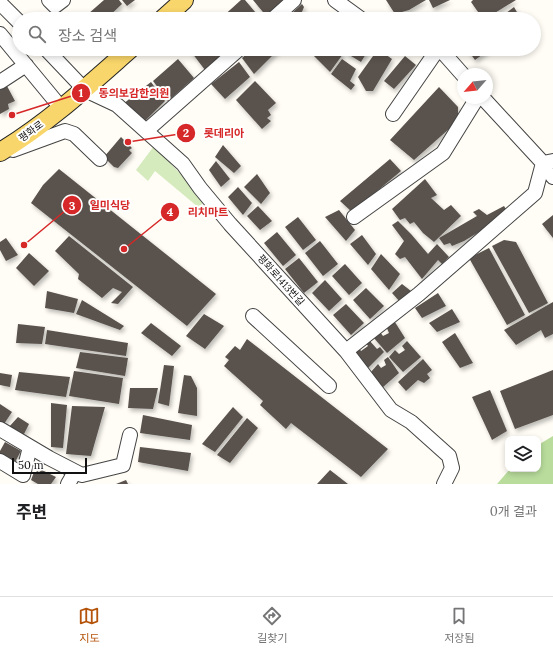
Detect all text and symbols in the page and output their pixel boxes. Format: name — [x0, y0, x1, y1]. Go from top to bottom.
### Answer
search box — [12, 12, 541, 56]
icon: search — [26, 23, 48, 45]
text: 장소 검색 — [58, 26, 117, 45]
north arrow — [457, 68, 493, 104]
callout: 동의보감한의원 — [71, 82, 178, 105]
text: 1 — [79, 85, 84, 100]
text: 동의보감한의원 — [99, 86, 169, 100]
street label: 평화로 — [16, 118, 46, 144]
callout: 롯데리아 — [176, 121, 252, 144]
text: 2 — [183, 125, 189, 140]
text: 롯데리아 — [204, 126, 244, 140]
callout: 일미식당 — [62, 194, 139, 217]
text: 3 — [69, 198, 76, 213]
text: 일미식당 — [90, 198, 130, 212]
callout: 리치마트 — [160, 200, 236, 223]
text: 4 — [167, 204, 174, 219]
text: 리치마트 — [188, 205, 228, 219]
street label: 평화로1413번길 — [255, 252, 307, 308]
map controls — [505, 436, 541, 472]
button: layers — [505, 436, 541, 472]
scale bar — [12, 456, 87, 475]
text: 50 m — [18, 458, 44, 472]
text: 주변 — [16, 501, 47, 523]
text: 0개 결과 — [490, 503, 537, 520]
tab: 지도 — [78, 605, 100, 645]
tab: 길찾기 — [257, 605, 288, 645]
tab: 저장됨 — [444, 605, 475, 645]

